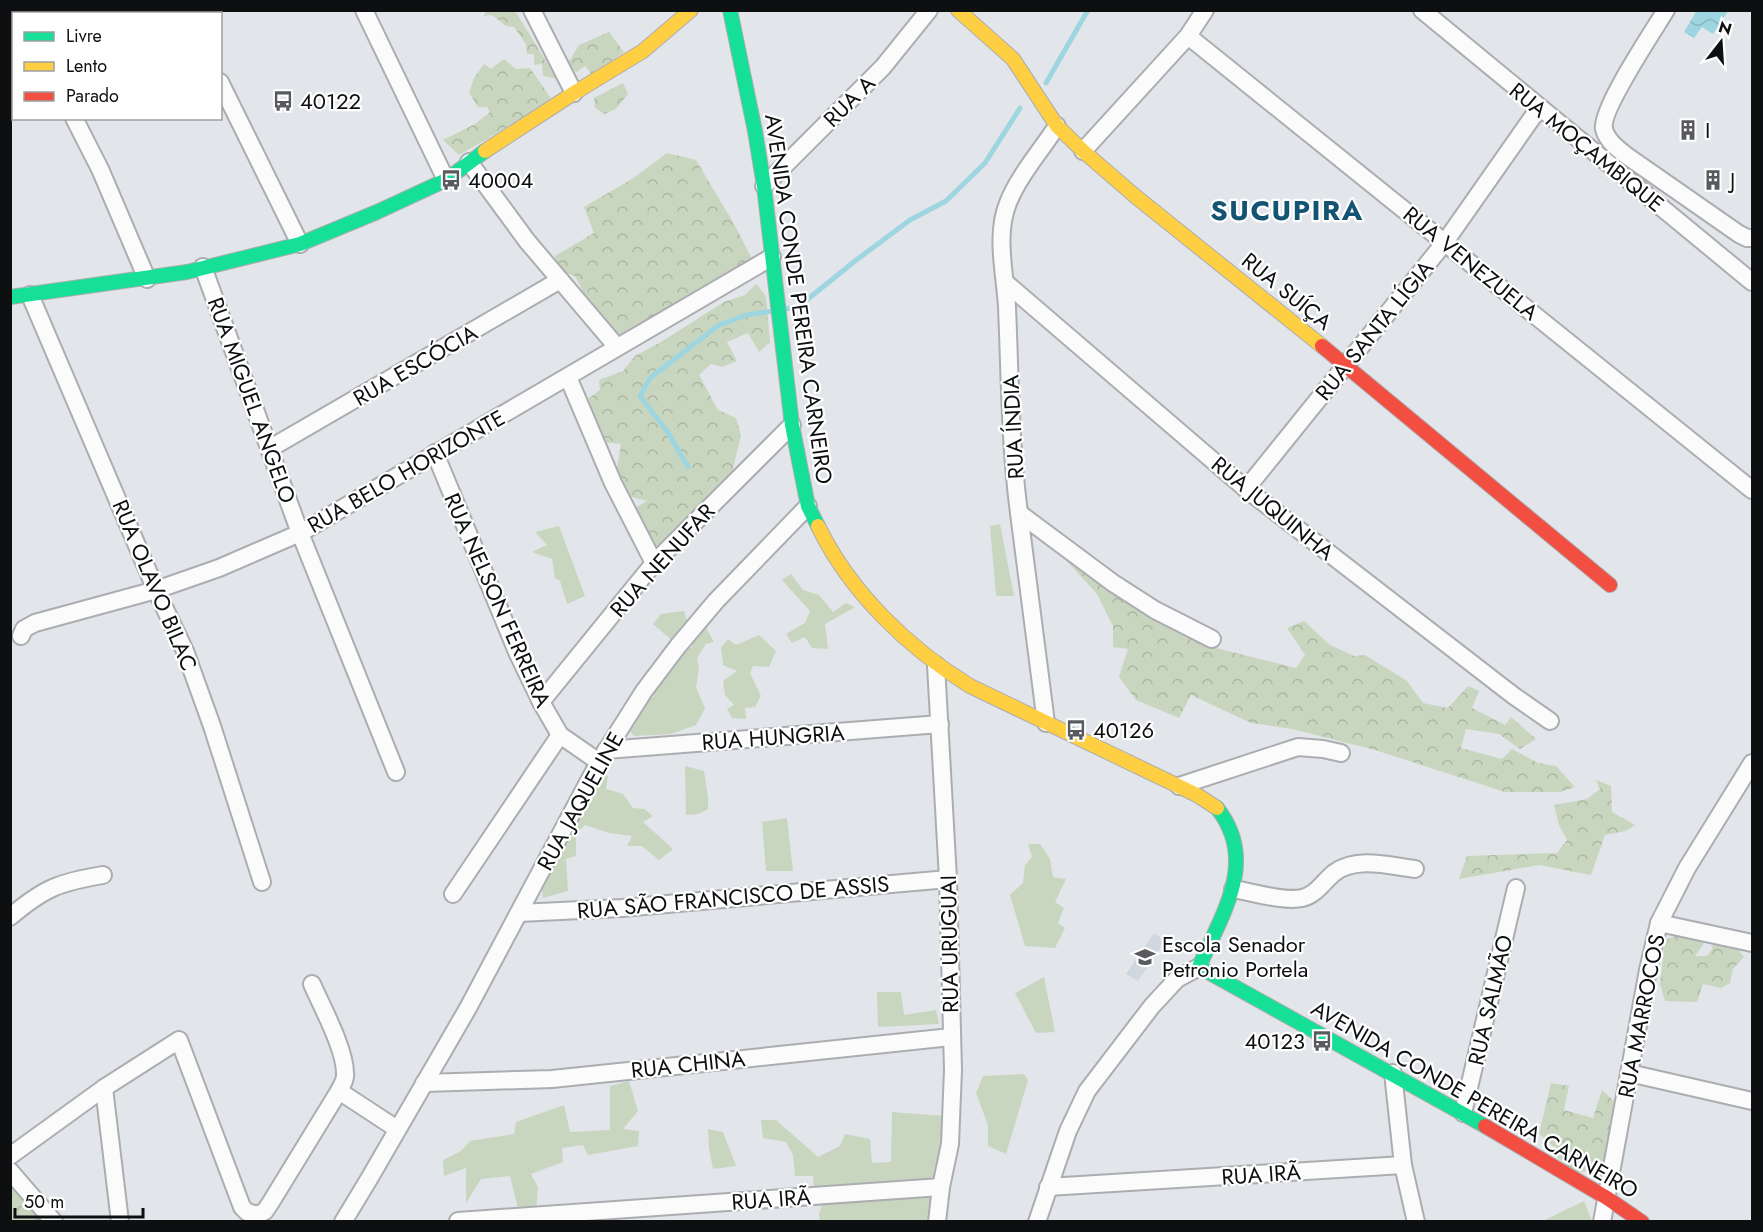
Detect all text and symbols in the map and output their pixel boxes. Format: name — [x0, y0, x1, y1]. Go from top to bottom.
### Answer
legend — [12, 12, 222, 120]
north arrow — [1691, 12, 1751, 72]
text: N — [1716, 15, 1735, 41]
text: Livre — [66, 23, 102, 49]
text: Lento — [66, 53, 107, 79]
street label: RUA A — [816, 68, 882, 134]
street label: RUA MOÇAMBIQUE — [1503, 75, 1671, 219]
text: Parado — [66, 83, 119, 109]
place label: 40122 — [300, 85, 361, 117]
bus stop icon: 40122 — [271, 89, 295, 113]
street label: AVENIDA CONDE PEREIRA CARNEIRO — [757, 112, 841, 486]
place label: I — [1705, 114, 1710, 146]
building icon: I — [1676, 118, 1700, 142]
place label: 40004 — [468, 164, 533, 196]
place label: J — [1727, 164, 1735, 196]
bus stop icon: 40004 — [439, 168, 463, 192]
building icon: J — [1701, 168, 1725, 192]
district label: SUCUPIRA — [1210, 190, 1364, 231]
street label: RUA VENEZUELA — [1396, 198, 1546, 328]
street label: RUA SUÍÇA — [1235, 245, 1339, 338]
street label: RUA SANTA LÍGIA — [1307, 253, 1441, 407]
street label: RUA MIGUEL ANGELO — [200, 292, 304, 508]
street label: RUA ESCÓCIA — [347, 316, 484, 414]
street label: RUA ÍNDIA — [994, 373, 1032, 480]
street label: RUA BELO HORIZONTE — [301, 401, 511, 541]
street label: RUA JUQUINHA — [1205, 448, 1342, 568]
street label: RUA NELSON FERREIRA — [436, 488, 560, 713]
street label: RUA OLAVO BILAC — [105, 495, 205, 675]
street label: RUA NENUFAR — [602, 495, 722, 624]
place label: 40126 — [1093, 714, 1154, 746]
street label: RUA HUNGRIA — [701, 716, 846, 758]
bus stop icon: 40126 — [1064, 718, 1088, 742]
street label: RUA JAQUELINE — [529, 726, 631, 876]
street label: RUA SÃO FRANCISCO DE ASSIS — [576, 867, 890, 927]
street label: RUA URUGUAI — [932, 875, 966, 1013]
place label: Escola Senador Petronio Portela — [1162, 928, 1308, 985]
street label: RUA MARROCOS — [1609, 931, 1673, 1101]
street label: RUA SALMÃO — [1459, 932, 1521, 1068]
school or university icon: Escola Senador Petronio Portela — [1133, 945, 1157, 969]
street label: AVENIDA CONDE PEREIRA CARNEIRO — [1305, 992, 1645, 1206]
place label: 40123 — [1245, 1025, 1305, 1057]
bus stop icon: 40123 — [1310, 1029, 1334, 1053]
street label: RUA CHINA — [629, 1042, 747, 1086]
street label: RUA IRÃ — [1220, 1155, 1302, 1193]
street label: RUA IRÃ — [730, 1180, 812, 1218]
scale bar — [15, 1181, 142, 1219]
text: 50 m — [24, 1189, 64, 1215]

